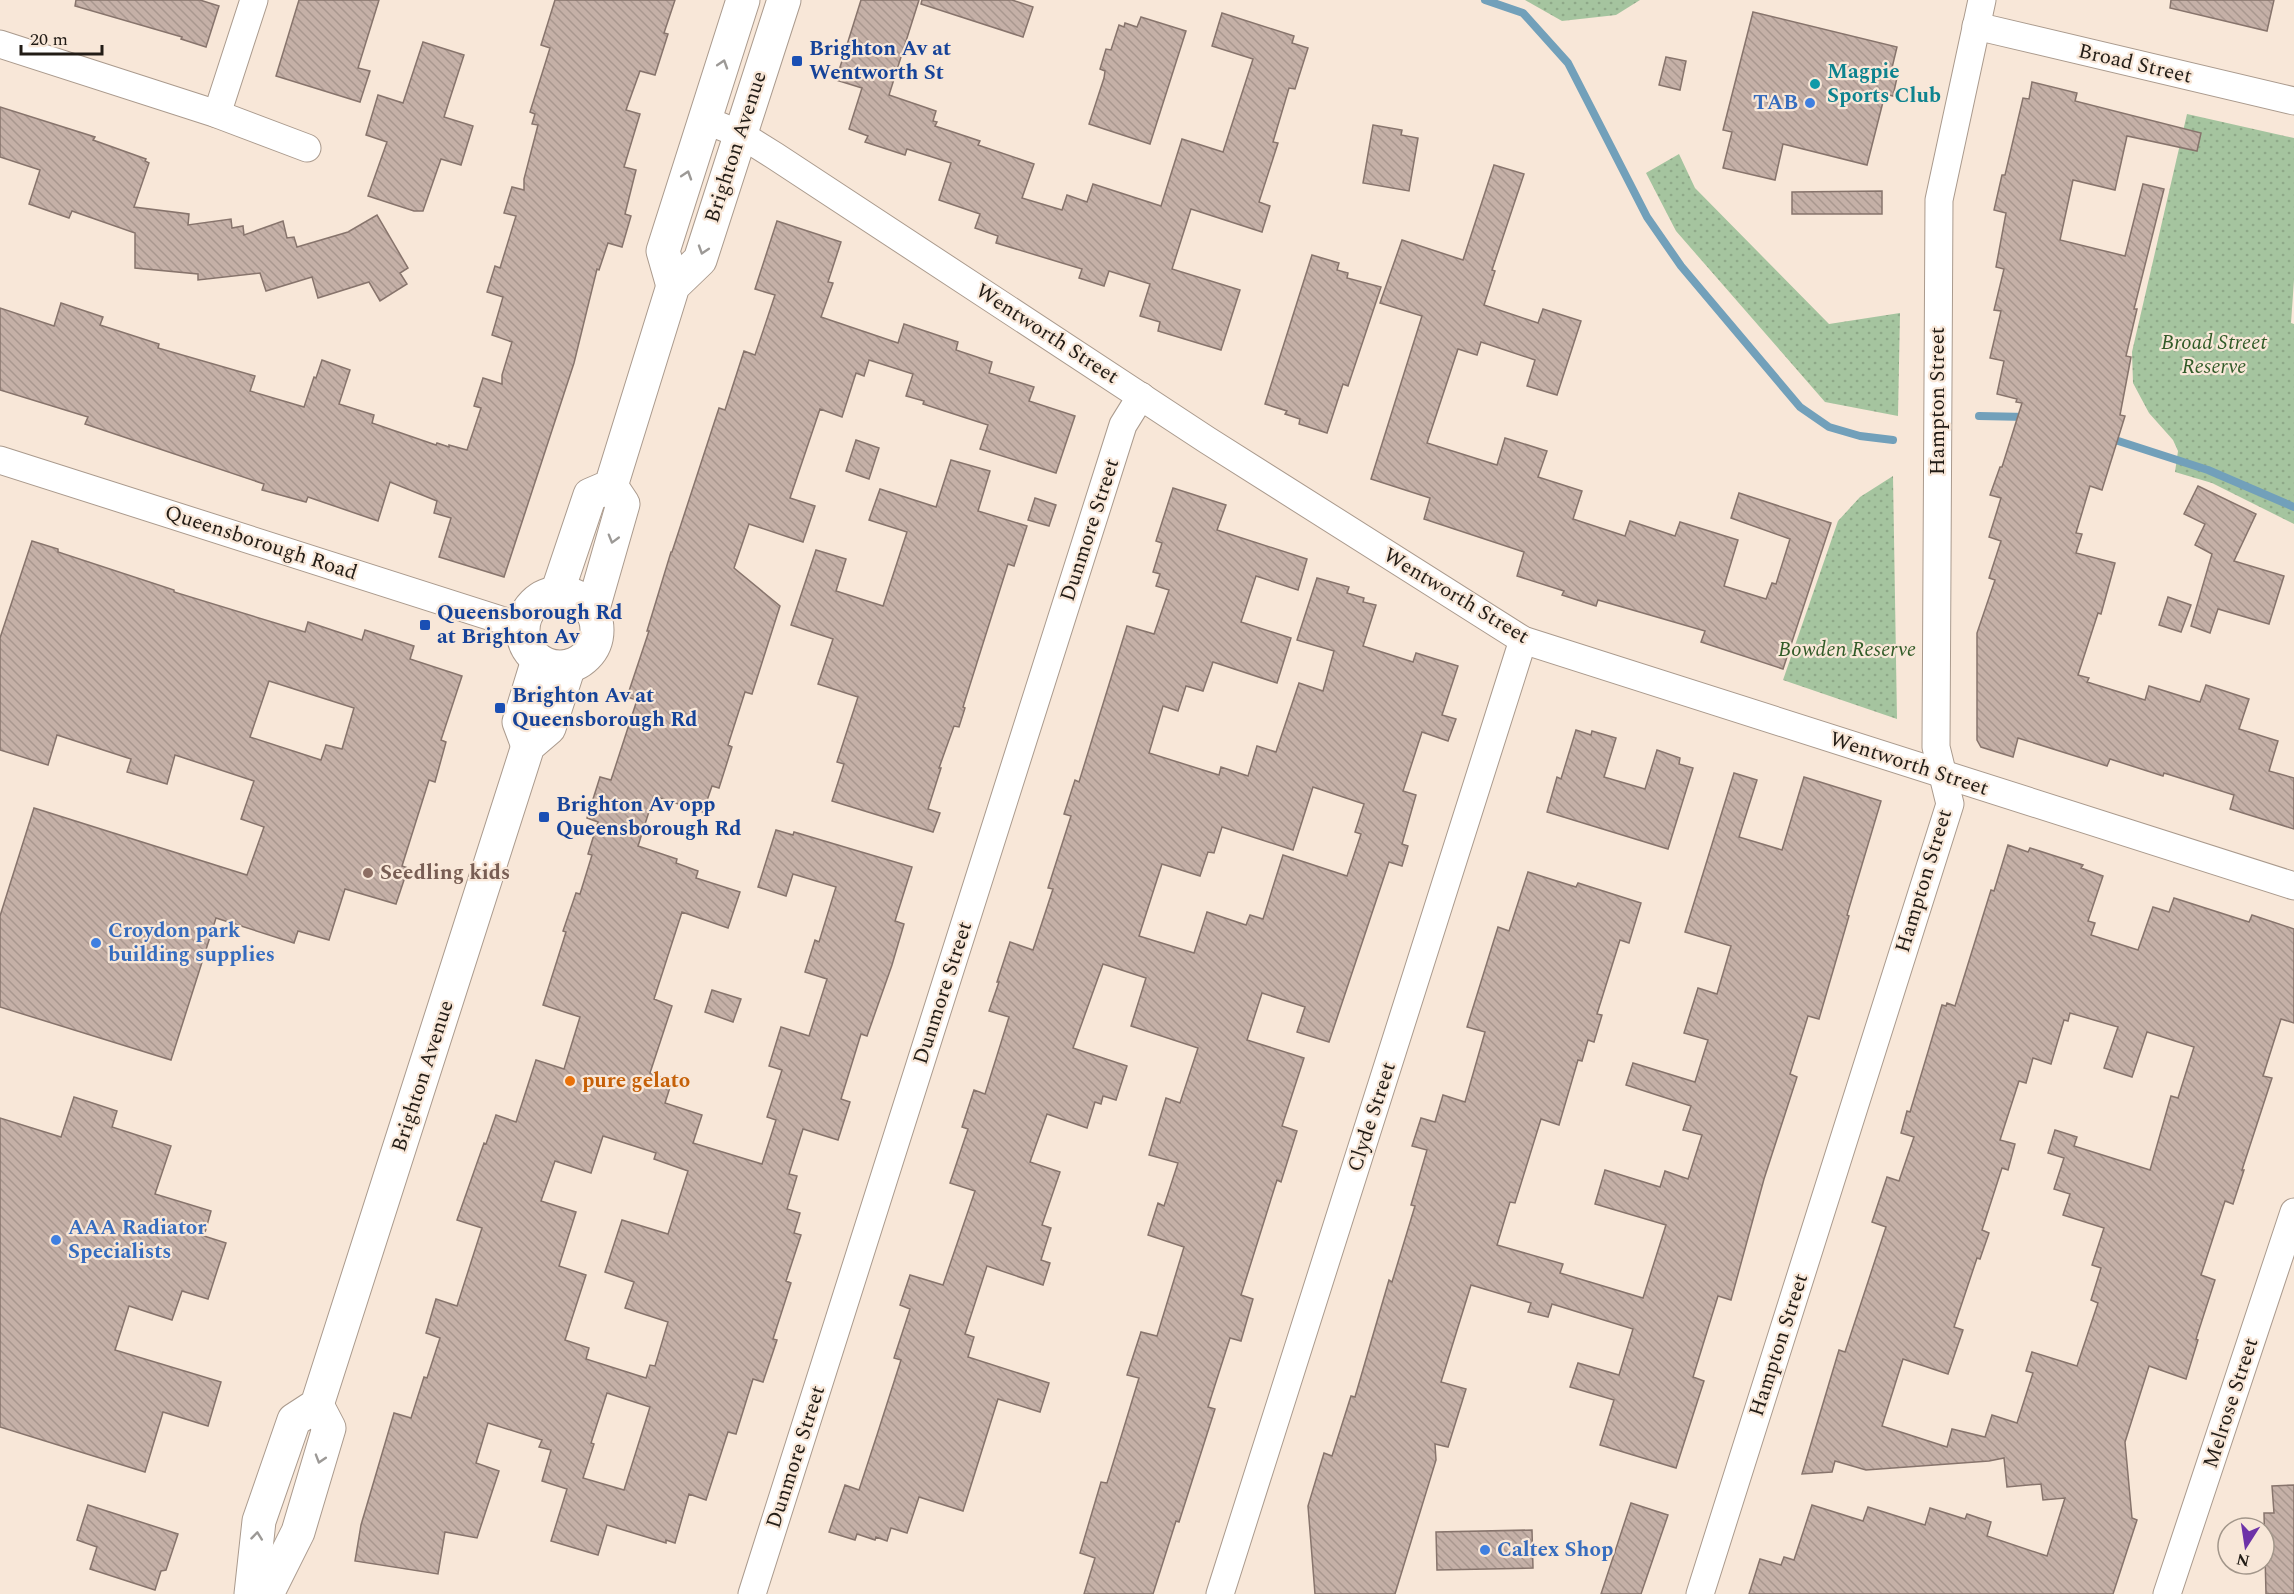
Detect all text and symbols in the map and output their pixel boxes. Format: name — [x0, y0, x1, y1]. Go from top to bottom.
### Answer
scale bar — [21, 18, 102, 56]
text: 20 m — [30, 26, 68, 53]
place label: Brighton Av at Wentworth St — [809, 33, 951, 89]
street label: Broad Street — [2075, 35, 2195, 93]
marker: Brighton Av at Wentworth St — [790, 54, 804, 68]
place label: Magpie Sports Club — [1827, 56, 1941, 112]
one-way arrow — [716, 59, 728, 70]
street label: Brighton Avenue — [696, 67, 776, 227]
marker: Magpie Sports Club — [1808, 77, 1822, 91]
place label: TAB — [1753, 87, 1798, 119]
marker: TAB — [1803, 96, 1817, 110]
one-way arrow — [680, 170, 692, 181]
one-way arrow — [697, 244, 710, 255]
street label: Wentworth Street — [969, 276, 1125, 392]
street label: Hampton Street — [1922, 327, 1954, 475]
park label: Broad Street Reserve — [2161, 327, 2267, 383]
street label: Dunmore Street — [1052, 454, 1128, 606]
street label: Queensborough Road — [161, 497, 361, 589]
one-way arrow — [608, 533, 620, 544]
street label: Wentworth Street — [1377, 540, 1535, 652]
place label: Queensborough Rd at Brighton Av — [437, 597, 623, 653]
marker: Queensborough Rd at Brighton Av — [418, 618, 432, 632]
park label: Bowden Reserve — [1778, 634, 1916, 666]
place label: Brighton Av at Queensborough Rd — [512, 680, 698, 736]
marker: Brighton Av at Queensborough Rd — [493, 701, 507, 715]
street label: Wentworth Street — [1825, 723, 1993, 805]
place label: Brighton Av opp Queensborough Rd — [556, 789, 742, 845]
street label: Hampton Street — [1887, 805, 1961, 957]
marker: Brighton Av opp Queensborough Rd — [537, 810, 551, 824]
place label: Seedling kids — [380, 857, 510, 889]
marker: Seedling kids — [361, 866, 375, 880]
place label: Croydon park building supplies — [108, 915, 275, 971]
street label: Dunmore Street — [905, 917, 981, 1069]
marker: Croydon park building supplies — [89, 936, 103, 950]
street label: Brighton Avenue — [383, 996, 463, 1156]
street label: Clyde Street — [1339, 1058, 1405, 1176]
place label: pure gelato — [582, 1065, 690, 1097]
marker: pure gelato — [563, 1074, 577, 1088]
place label: AAA Radiator Specialists — [68, 1212, 206, 1268]
marker: AAA Radiator Specialists — [49, 1233, 63, 1247]
street label: Hampton Street — [1741, 1269, 1817, 1421]
street label: Melrose Street — [2195, 1334, 2267, 1472]
street label: Dunmore Street — [758, 1381, 834, 1533]
one-way arrow — [315, 1453, 327, 1464]
north arrow — [2216, 1516, 2276, 1576]
one-way arrow — [251, 1531, 263, 1540]
place label: Caltex Shop — [1497, 1534, 1613, 1566]
marker: Caltex Shop — [1478, 1543, 1492, 1557]
text: N — [2234, 1547, 2252, 1573]

